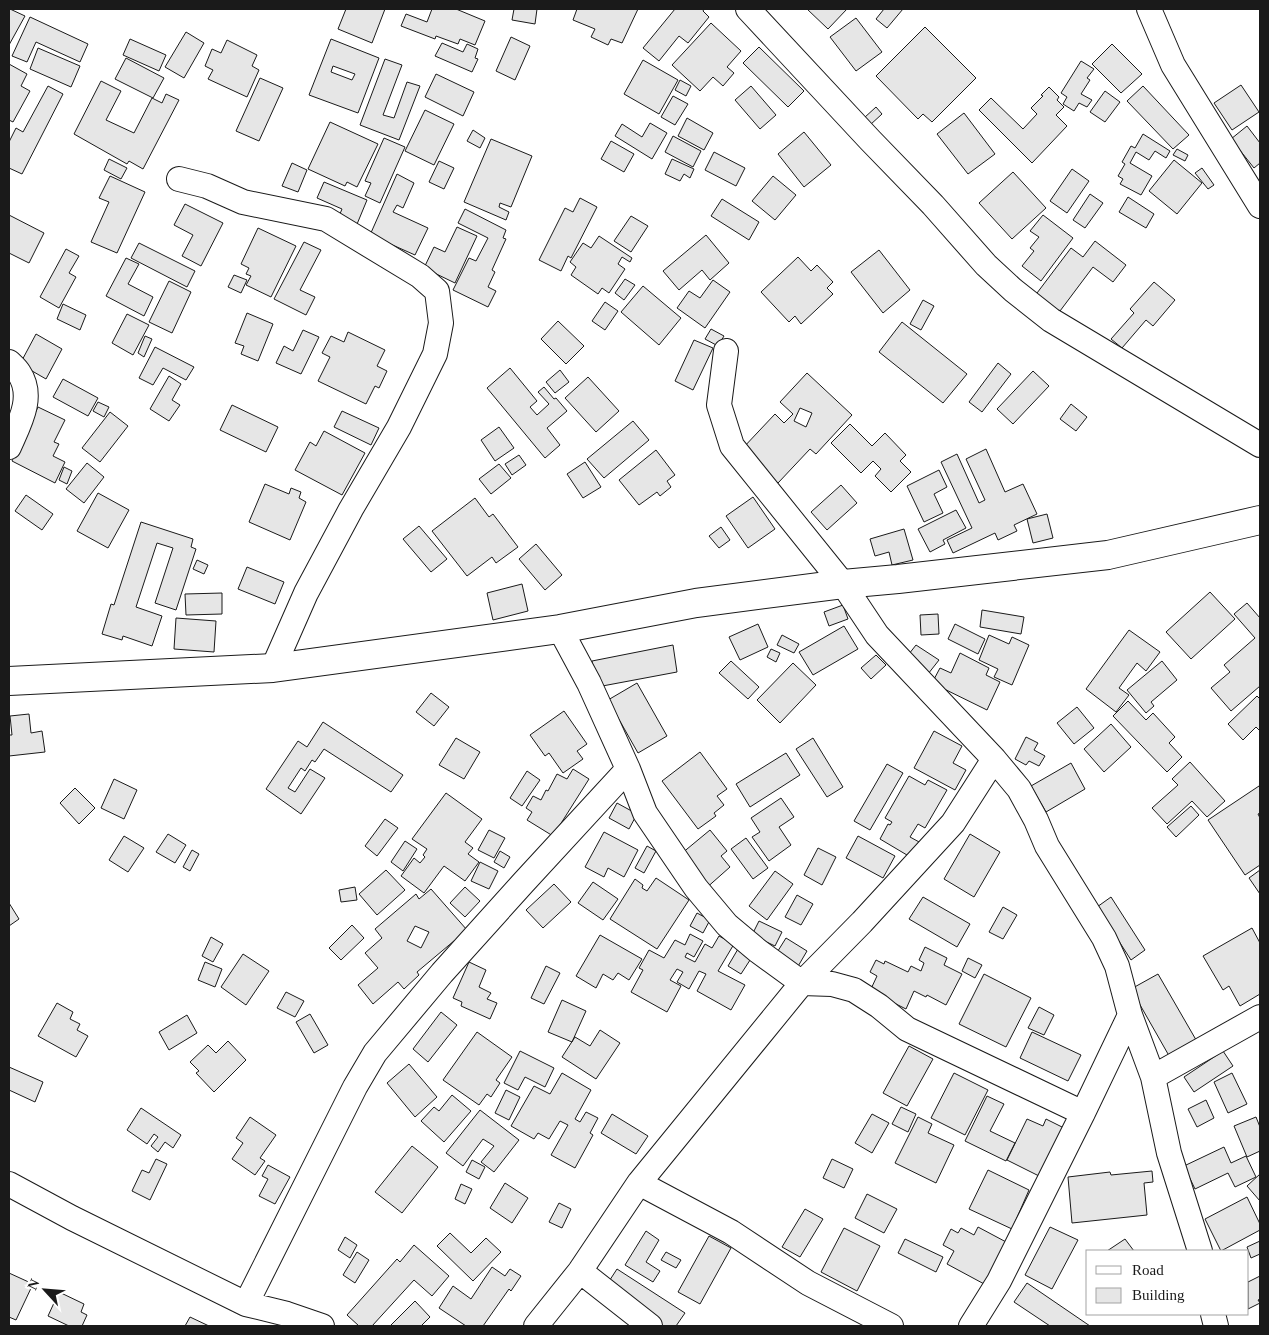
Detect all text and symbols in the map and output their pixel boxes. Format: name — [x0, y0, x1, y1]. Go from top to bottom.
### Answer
legend — [1086, 1250, 1249, 1315]
text: Road — [1132, 1262, 1164, 1278]
north arrow — [20, 1265, 70, 1315]
text: N — [25, 1277, 43, 1292]
text: Building — [1132, 1287, 1185, 1303]

